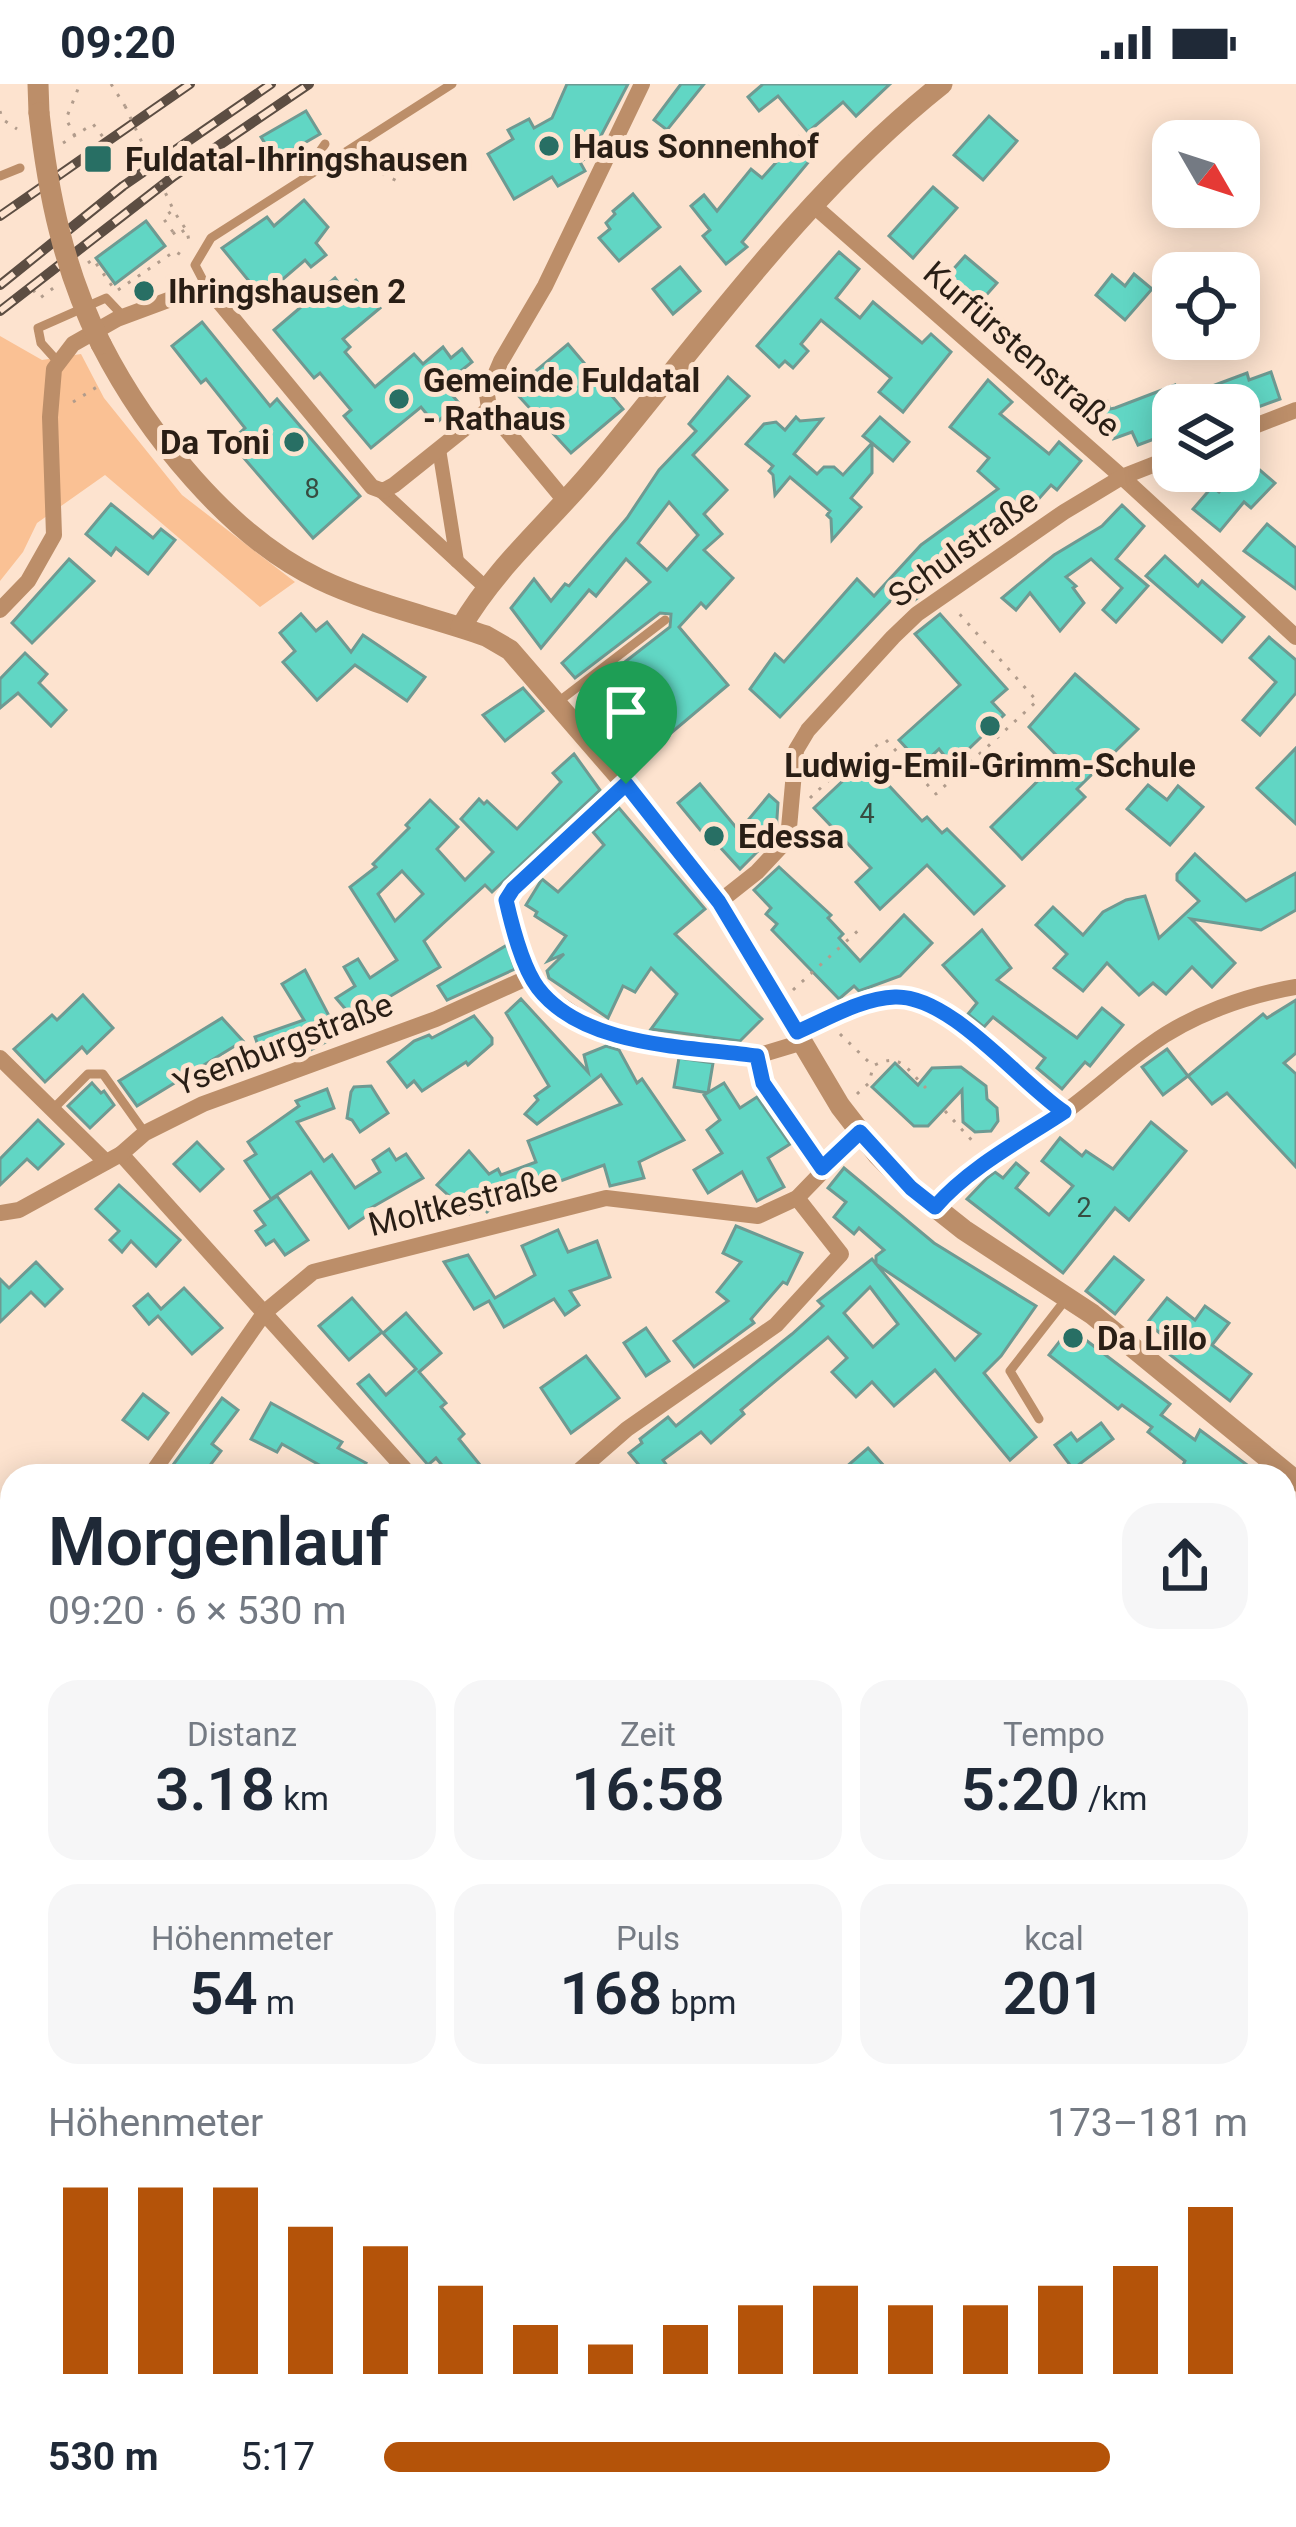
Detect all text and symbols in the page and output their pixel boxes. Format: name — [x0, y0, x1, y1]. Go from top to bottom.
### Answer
text: 09:20 — [60, 16, 176, 69]
north arrow — [1152, 120, 1260, 228]
map controls — [1152, 120, 1260, 492]
place label: Haus Sonnenhof — [573, 127, 819, 166]
marker: Haus Sonnenhof — [536, 133, 562, 159]
place label: Fuldatal-Ihringshausen — [125, 140, 468, 179]
marker: Fuldatal-Ihringshausen — [82, 143, 114, 175]
button: locate — [1152, 252, 1260, 360]
street label: Kurfürstenstraße — [916, 253, 1128, 445]
place label: Ihringshausen 2 — [168, 272, 406, 311]
marker: Ihringshausen 2 — [131, 278, 157, 304]
place label: Gemeinde Fuldatal - Rathaus — [423, 361, 700, 438]
button: layers — [1152, 384, 1260, 492]
marker: Gemeinde Fuldatal - Rathaus — [386, 386, 412, 412]
place label: Da Toni — [160, 423, 270, 462]
marker: Da Toni — [281, 429, 307, 455]
house number: 8 — [304, 473, 320, 505]
street label: Schulstraße — [881, 481, 1045, 615]
pin — [575, 661, 677, 784]
icon: arrive — [593, 679, 659, 745]
marker: Ludwig-Emil-Grimm-Schule — [977, 713, 1003, 739]
place label: Ludwig-Emil-Grimm-Schule — [784, 746, 1196, 785]
house number: 4 — [859, 798, 875, 830]
place label: Edessa — [738, 817, 844, 856]
marker: Edessa — [701, 823, 727, 849]
street label: Ysenburgstraße — [168, 984, 398, 1104]
street label: Moltkestraße — [364, 1160, 562, 1244]
house number: 2 — [1076, 1192, 1092, 1224]
place label: Da Lillo — [1097, 1319, 1207, 1358]
marker: Da Lillo — [1060, 1325, 1086, 1351]
button: share — [1122, 1503, 1248, 1629]
text: Morgenlauf — [48, 1504, 389, 1581]
text: 09:20 · 6 × 530 m — [48, 1588, 346, 1634]
text: Distanz — [187, 1715, 297, 1754]
text: Zeit — [620, 1715, 676, 1754]
text: Tempo — [1003, 1715, 1105, 1754]
text: 3.18 — [155, 1754, 275, 1825]
text: 16:58 — [571, 1754, 725, 1825]
text: 5:20 — [961, 1754, 1080, 1825]
text: km — [275, 1779, 329, 1818]
text: /km — [1080, 1779, 1147, 1818]
text: Höhenmeter — [151, 1919, 333, 1958]
text: Puls — [616, 1919, 680, 1958]
text: kcal — [1024, 1919, 1084, 1958]
text: 54 — [189, 1958, 258, 2029]
text: 168 — [559, 1958, 662, 2029]
text: 201 — [1003, 1958, 1105, 2029]
text: m — [258, 1983, 295, 2022]
text: bpm — [662, 1983, 737, 2022]
text: Höhenmeter — [48, 2100, 263, 2146]
text: 173–181 m — [1047, 2100, 1248, 2146]
text: 530 m — [48, 2434, 159, 2480]
text: 5:17 — [240, 2434, 315, 2480]

